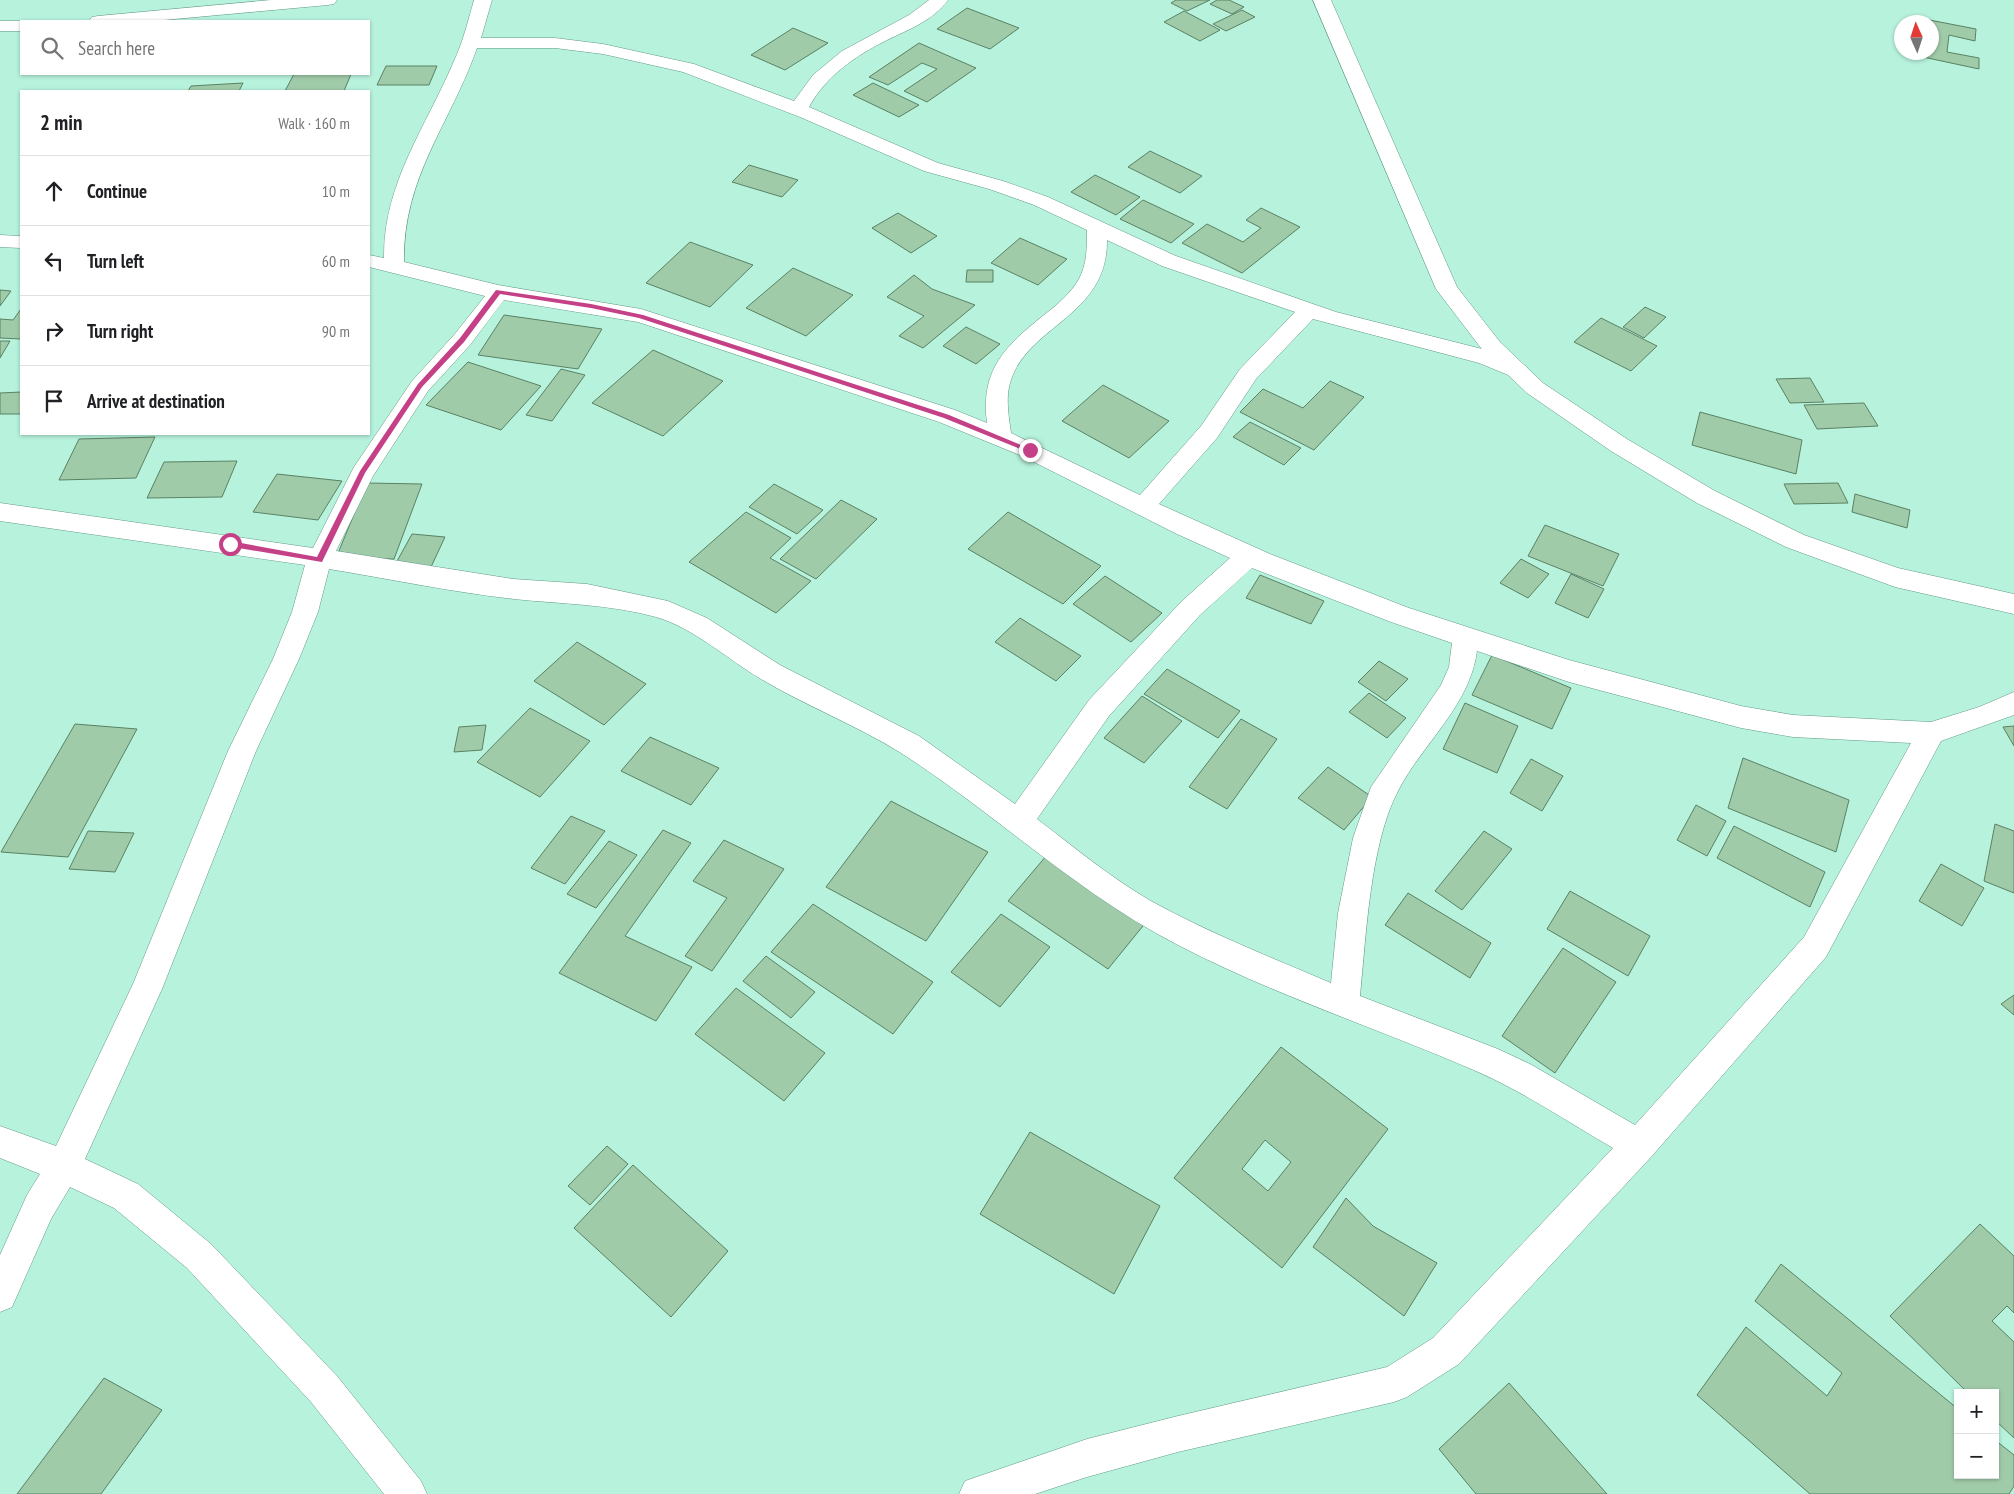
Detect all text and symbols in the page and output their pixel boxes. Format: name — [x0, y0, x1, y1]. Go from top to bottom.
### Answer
north arrow — [1894, 15, 1939, 60]
search box — [20, 20, 370, 75]
icon: search — [38, 34, 66, 62]
text: Search here — [78, 36, 155, 60]
text: 2 min — [40, 109, 82, 136]
text: Walk · 160 m — [278, 113, 350, 133]
icon: ahead — [40, 177, 68, 205]
text: Continue — [87, 179, 147, 203]
text: 10 m — [322, 181, 350, 201]
icon: left — [40, 247, 68, 275]
text: Turn left — [87, 249, 144, 273]
text: 60 m — [322, 251, 350, 271]
icon: right — [40, 317, 68, 345]
text: Turn right — [87, 319, 153, 343]
text: 90 m — [322, 321, 350, 341]
icon: arrive — [40, 387, 68, 415]
text: Arrive at destination — [87, 389, 225, 413]
route end — [1019, 439, 1042, 462]
route start — [219, 533, 242, 556]
map controls — [1954, 1389, 1999, 1479]
button: + — [1954, 1389, 1999, 1434]
button: − — [1954, 1434, 1999, 1479]

